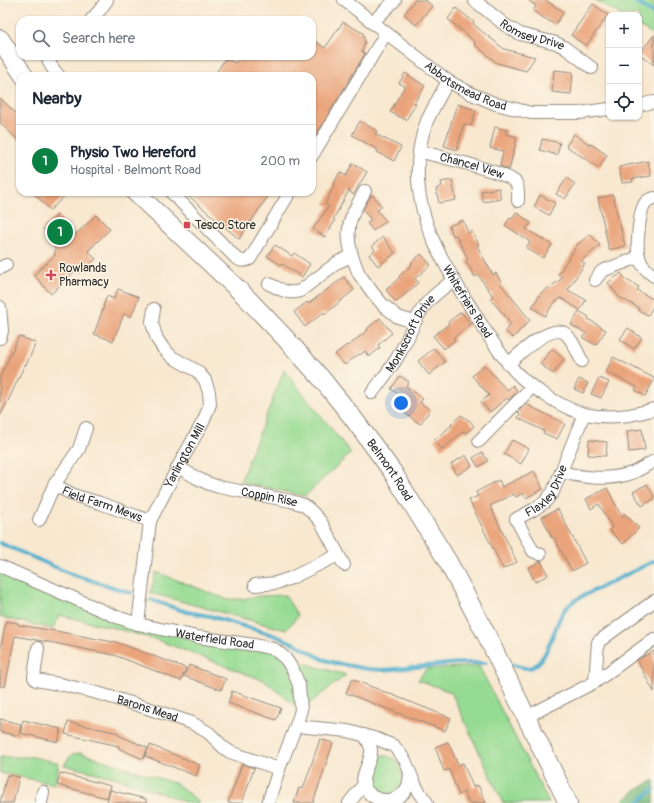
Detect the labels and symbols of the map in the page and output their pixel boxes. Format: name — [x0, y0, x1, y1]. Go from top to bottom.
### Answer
street label: Romsey Drive — [496, 16, 567, 54]
street label: Abbotsmead Road — [421, 58, 508, 114]
street label: Chancel View — [438, 150, 506, 183]
pin: 1 — [47, 217, 73, 247]
place label: Tesco Store — [195, 218, 256, 233]
marker: Tesco Store — [182, 220, 192, 230]
place label: Rowlands Pharmacy — [59, 261, 109, 290]
street label: Whitefriars Road — [439, 263, 495, 341]
marker: Rowlands Pharmacy — [46, 270, 56, 280]
street label: Monkscroft Drive — [383, 292, 438, 375]
your location — [391, 393, 411, 413]
street label: Yarlington Mill — [161, 421, 209, 491]
street label: Belmont Road — [363, 436, 416, 504]
street label: Flaxley Drive — [523, 463, 571, 521]
street label: Field Farm Mews — [59, 483, 145, 526]
street label: Coppin Rise — [240, 484, 299, 511]
street label: Waterfield Road — [174, 625, 255, 653]
street label: Barons Mead — [115, 692, 180, 726]

